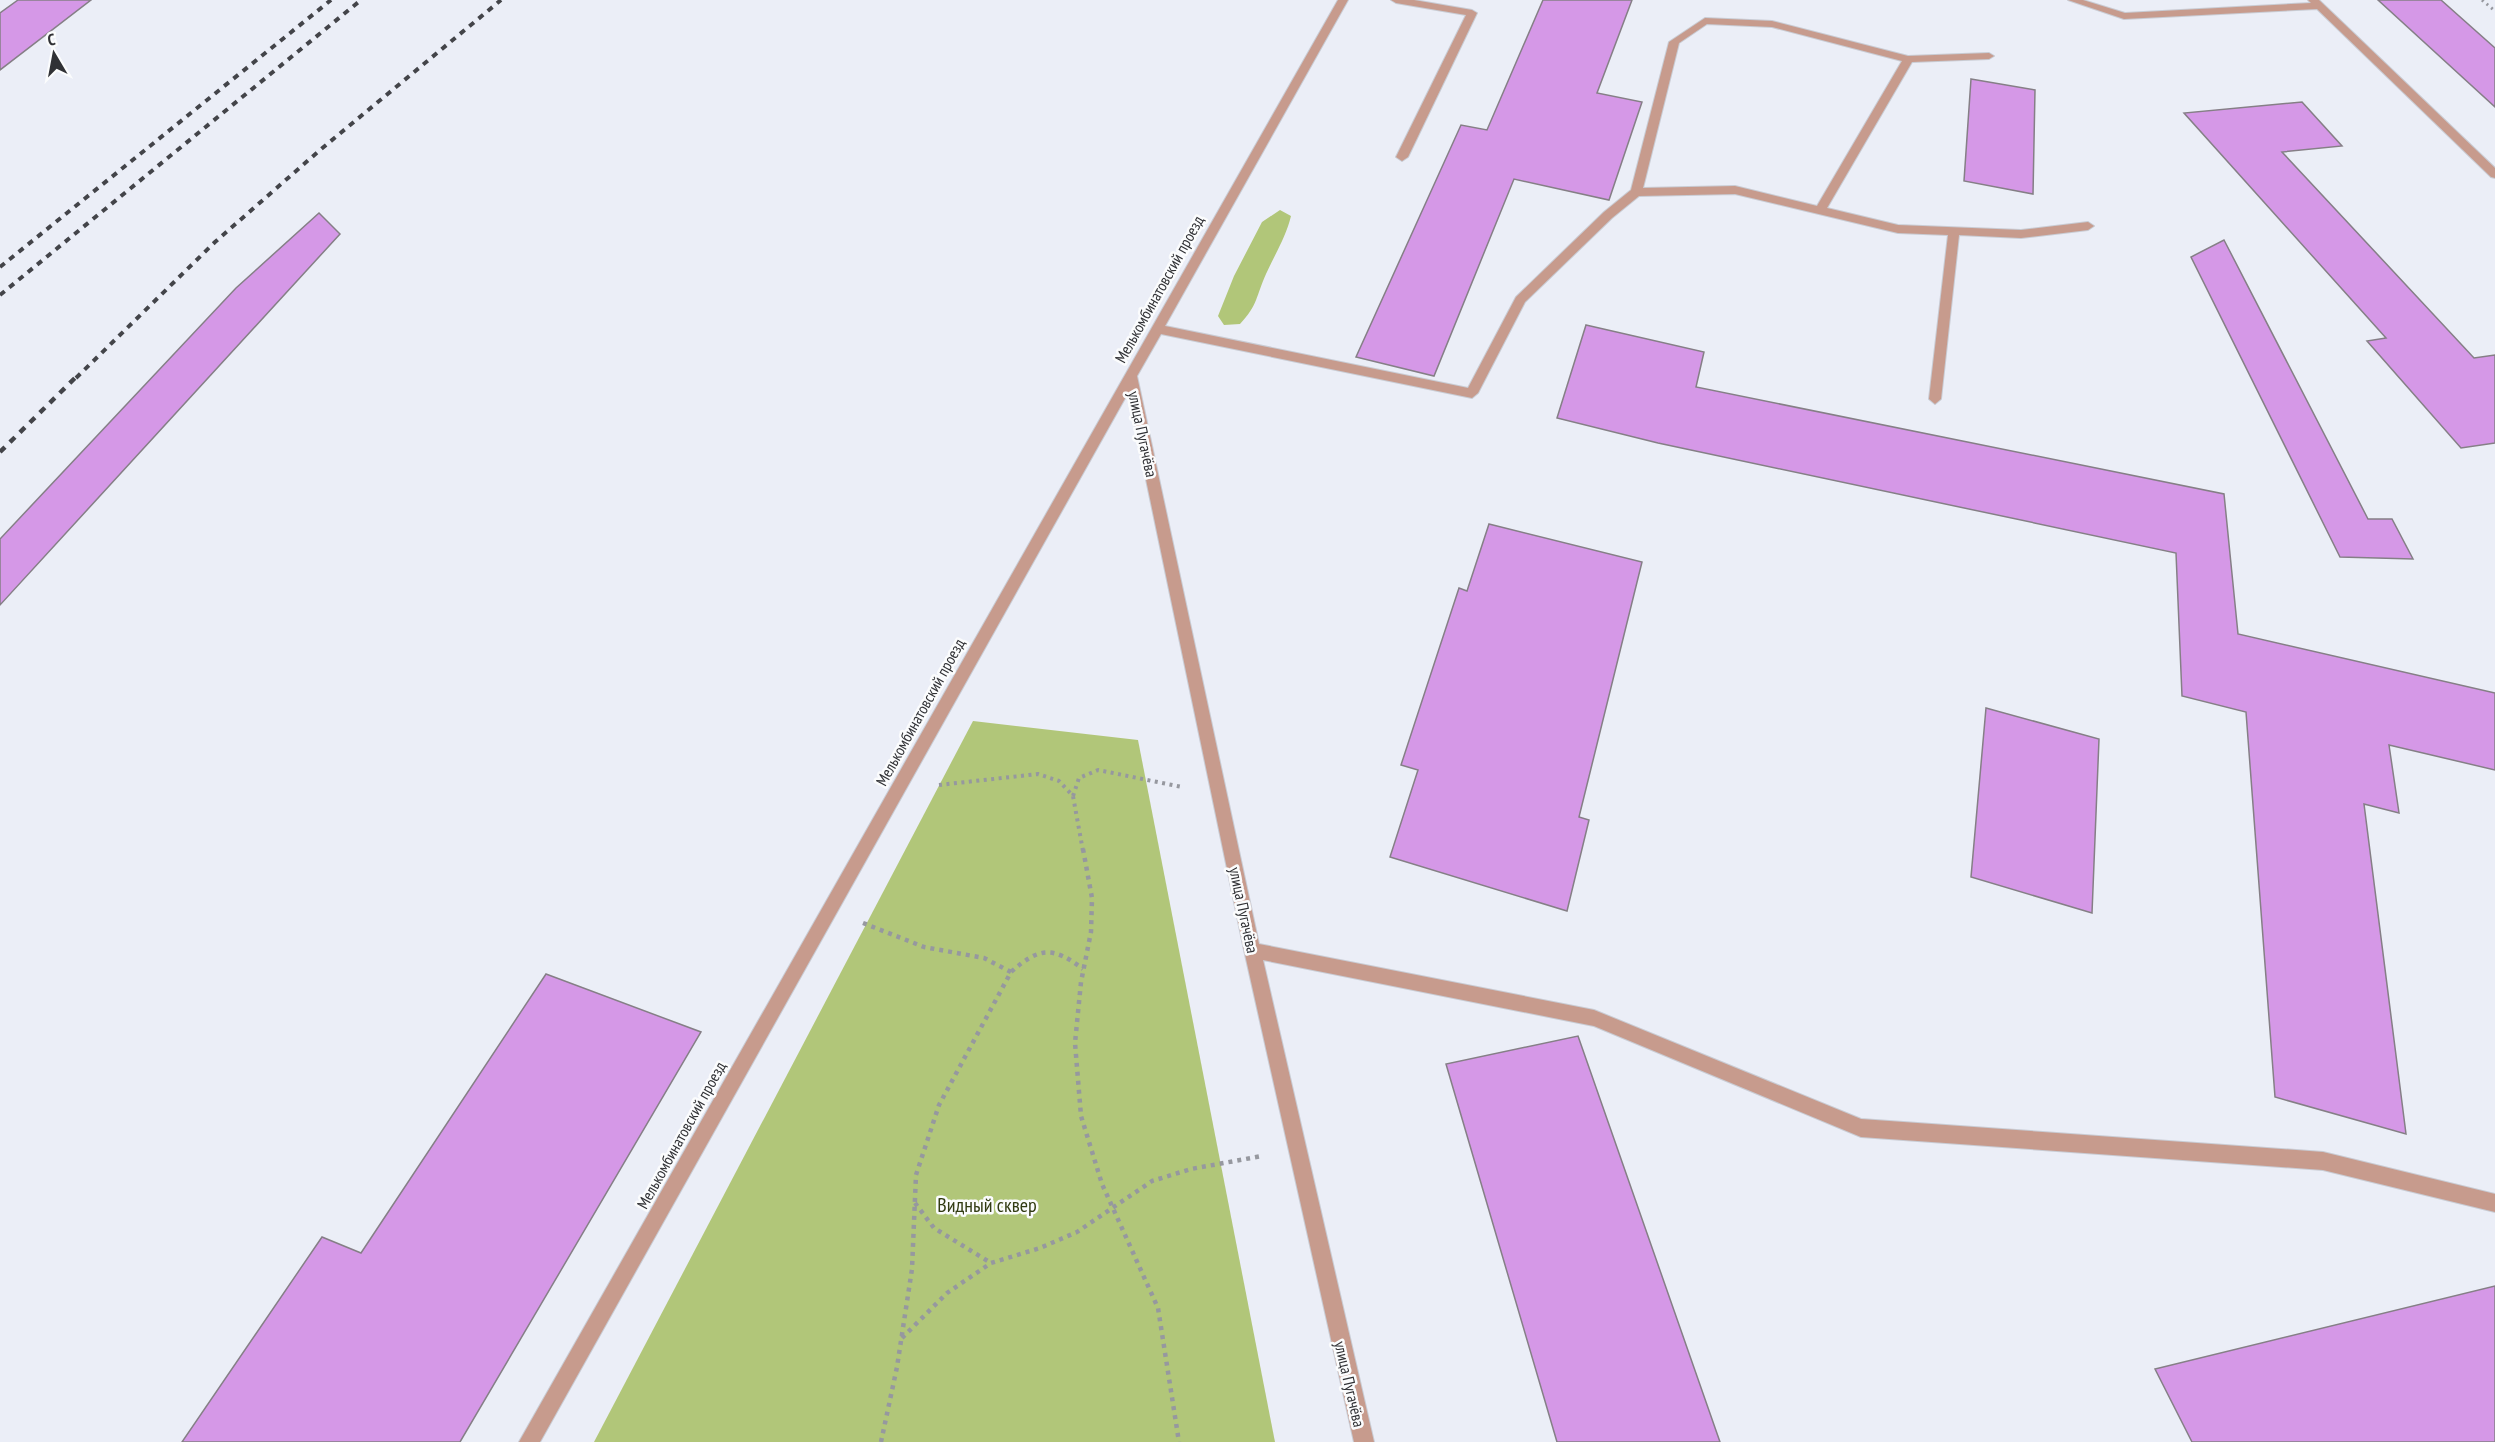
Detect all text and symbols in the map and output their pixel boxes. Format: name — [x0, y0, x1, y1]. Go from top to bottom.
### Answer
north arrow — [24, 24, 84, 84]
text: С — [46, 29, 57, 50]
street label: Мелькомбинатовский проезд — [1110, 212, 1208, 366]
street label: улица Пугачёва — [1124, 389, 1162, 479]
street label: Мелькомбинатовский проезд — [871, 635, 969, 789]
street label: улица Пугачёва — [1225, 865, 1263, 955]
street label: Мелькомбинатовский проезд — [632, 1058, 730, 1212]
park label: Видный сквер — [937, 1192, 1037, 1218]
street label: улица Пугачёва — [1330, 1339, 1370, 1429]

